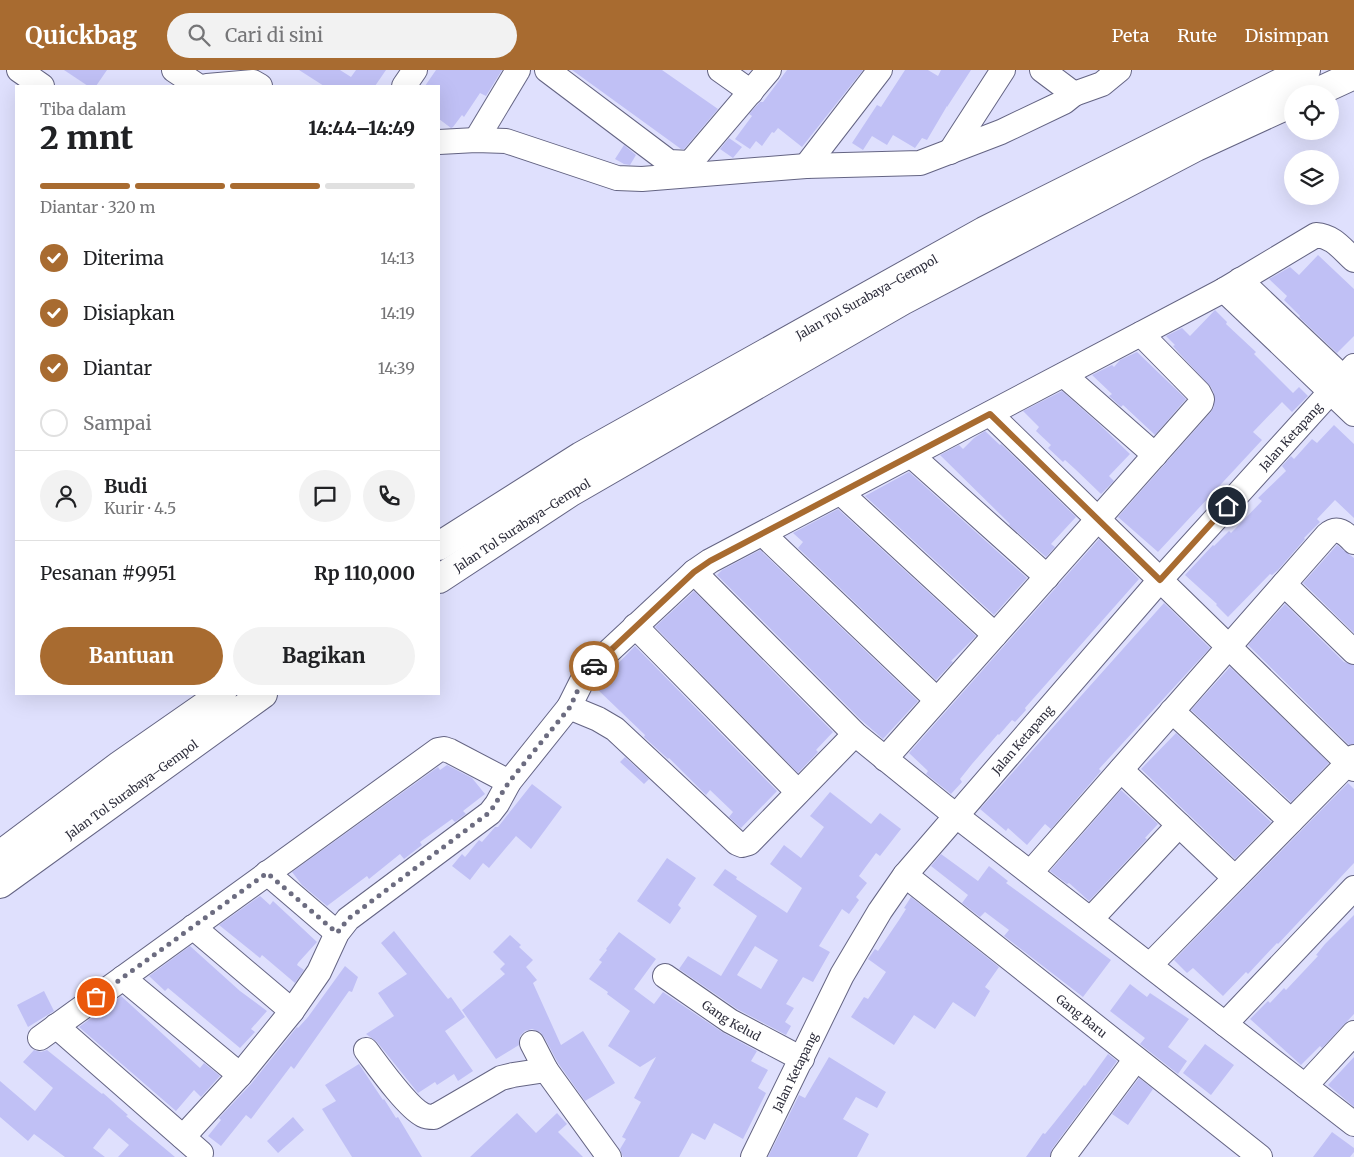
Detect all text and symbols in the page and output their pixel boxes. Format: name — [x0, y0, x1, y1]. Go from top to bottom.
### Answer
search box — [167, 13, 517, 58]
text: Quickbag — [25, 20, 137, 51]
icon: search — [185, 21, 213, 49]
text: Cari di sini — [225, 23, 323, 47]
text: Peta — [1112, 24, 1149, 47]
text: Rute — [1177, 24, 1217, 47]
text: Disimpan — [1245, 24, 1329, 47]
map controls — [1284, 85, 1339, 205]
button: locate — [1284, 85, 1339, 140]
text: Tiba dalam — [40, 99, 126, 119]
text: 14:44–14:49 — [308, 116, 415, 140]
text: 2 mnt — [40, 118, 133, 158]
button: layers — [1284, 150, 1339, 205]
text: Diantar · 320 m — [40, 197, 155, 217]
icon: check — [40, 244, 68, 272]
text: Diterima — [83, 246, 164, 270]
text: 14:13 — [380, 248, 415, 268]
street label: Jalan Tol Surabaya–Gempol — [792, 251, 940, 343]
icon: check — [40, 299, 68, 327]
text: Disiapkan — [83, 301, 175, 325]
text: 14:19 — [380, 303, 415, 323]
icon: check — [40, 354, 68, 382]
text: Diantar — [83, 356, 152, 380]
text: 14:39 — [378, 358, 415, 378]
street label: Jalan Ketapang — [1255, 399, 1325, 474]
text: Sampai — [83, 411, 152, 435]
button: person — [40, 470, 92, 522]
button: chat — [299, 470, 351, 522]
button: phone — [363, 470, 415, 522]
text: Budi — [104, 474, 148, 498]
street label: Jalan Tol Surabaya–Gempol — [450, 475, 593, 575]
pin — [1206, 485, 1248, 527]
icon: home — [1213, 492, 1241, 520]
text: Kurir · 4.5 — [104, 498, 176, 518]
text: Pesanan #9951 — [40, 561, 176, 585]
text: Rp 110,000 — [314, 561, 415, 585]
button: Bantuan — [40, 627, 223, 685]
button: Bagikan — [233, 627, 415, 685]
courier — [569, 641, 619, 691]
icon: car — [580, 652, 608, 680]
street label: Jalan Ketapang — [988, 701, 1057, 778]
street label: Jalan Tol Surabaya–Gempol — [61, 736, 201, 843]
pin — [75, 976, 117, 1018]
icon: bag — [82, 983, 110, 1011]
street label: Gang Baru — [1053, 991, 1111, 1041]
street label: Gang Kelud — [699, 997, 764, 1043]
street label: Jalan Ketapang — [769, 1029, 821, 1115]

